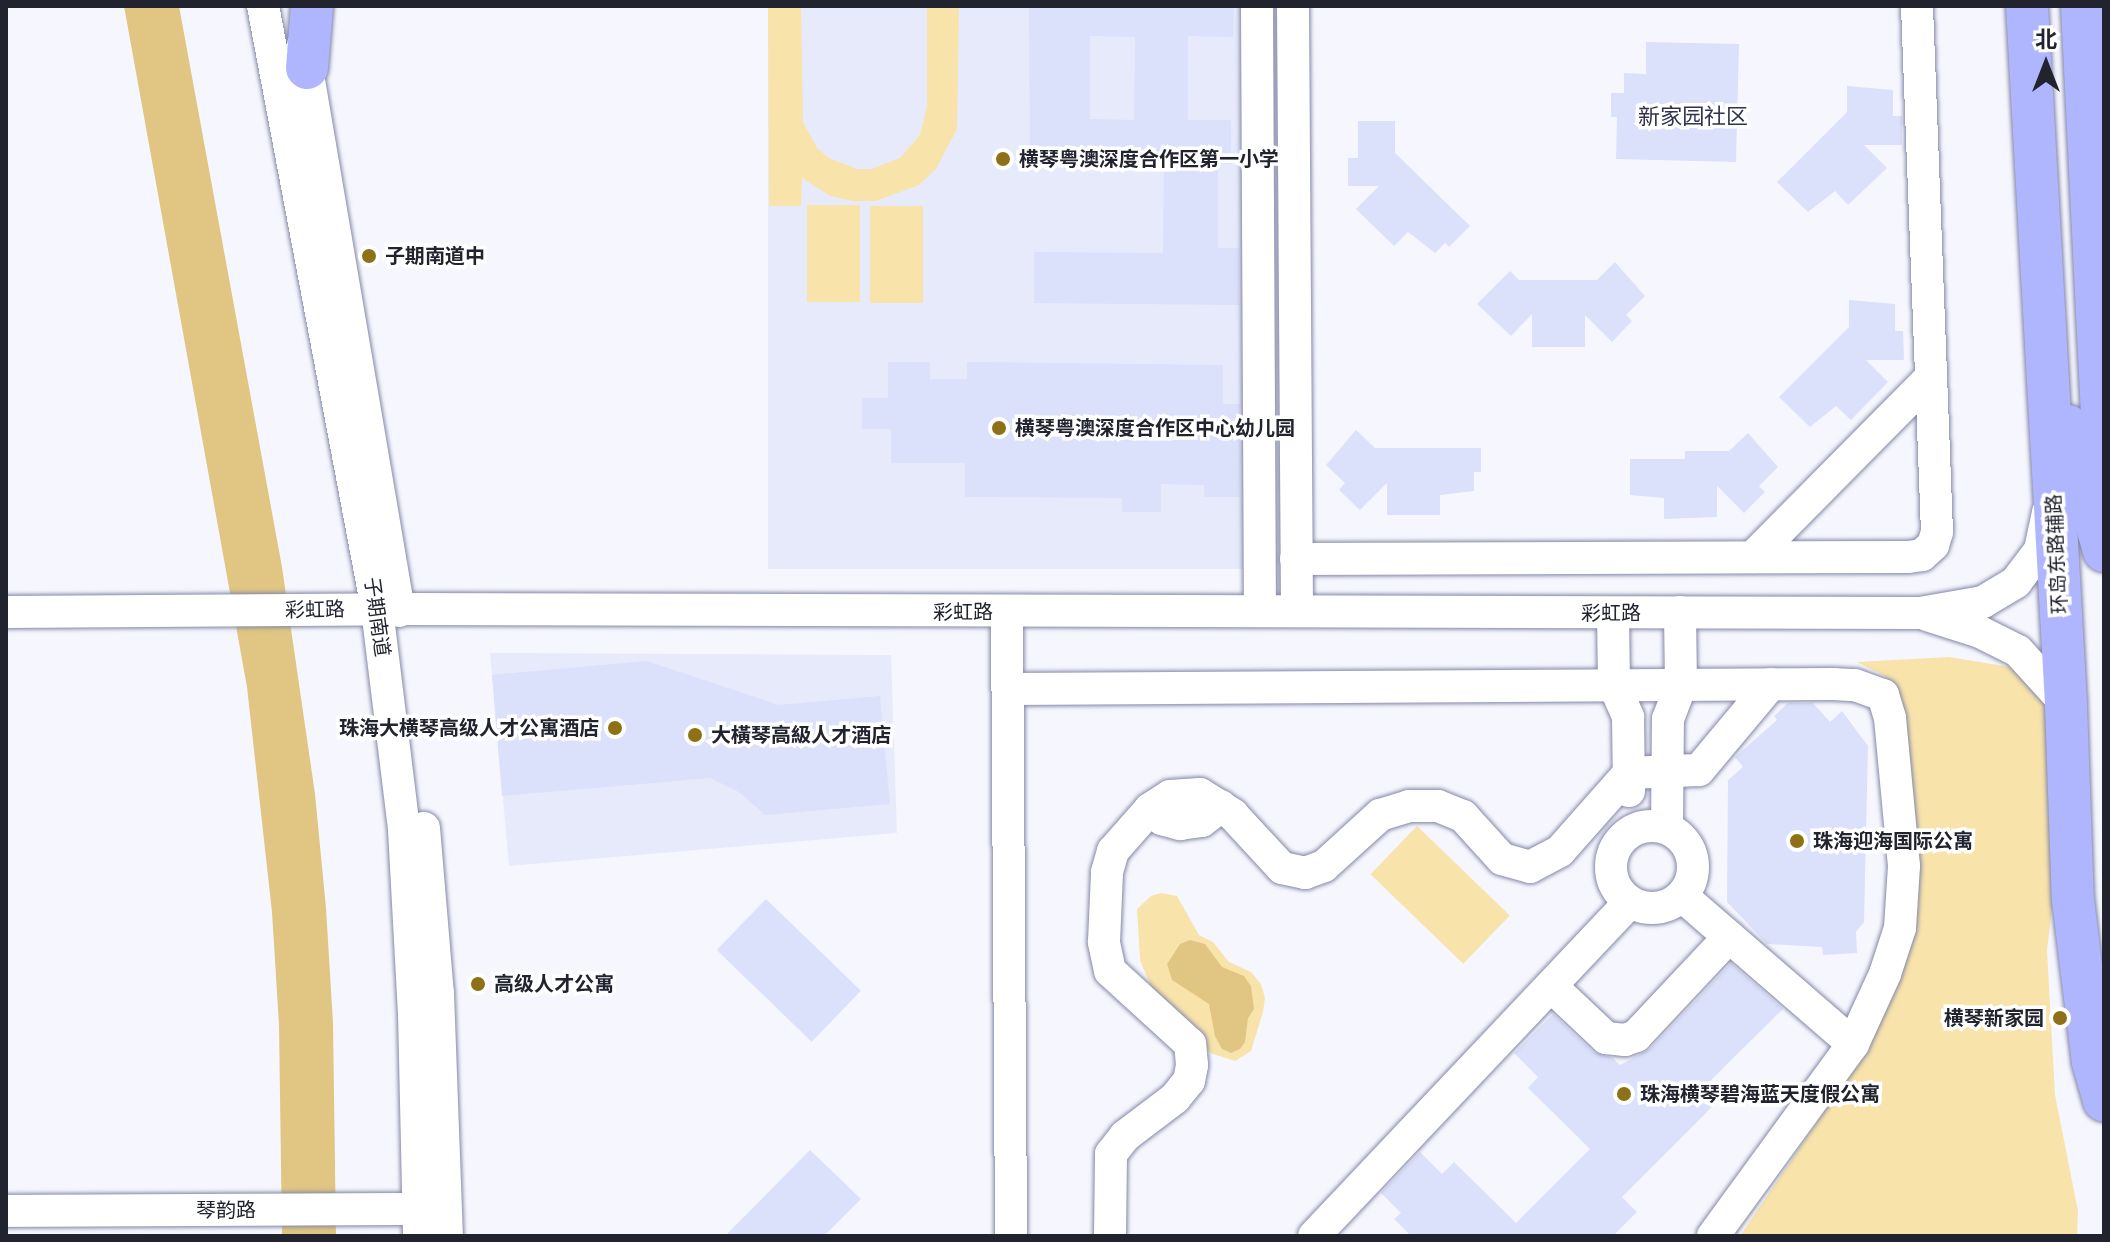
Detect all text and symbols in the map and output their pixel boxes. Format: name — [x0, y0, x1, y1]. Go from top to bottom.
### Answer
north arrow — [2006, 24, 2086, 104]
text: 北 — [2035, 26, 2057, 53]
district label: 新家园社区 — [1638, 104, 1748, 130]
place label: 横琴粤澳深度合作区第一小学 — [1019, 147, 1279, 171]
marker: 横琴粤澳深度合作区第一小学 — [994, 150, 1012, 168]
place label: 子期南道中 — [385, 244, 485, 268]
marker: 子期南道中 — [360, 247, 378, 265]
place label: 横琴粤澳深度合作区中心幼儿园 — [1015, 416, 1295, 440]
marker: 横琴粤澳深度合作区中心幼儿园 — [990, 419, 1008, 437]
street label: 环岛东路辅路 — [2042, 493, 2072, 615]
street label: 子期南道 — [360, 576, 394, 658]
street label: 彩虹路 — [285, 597, 345, 623]
street label: 彩虹路 — [933, 600, 993, 624]
street label: 彩虹路 — [1581, 601, 1641, 625]
place label: 珠海大横琴高级人才公寓酒店 — [339, 716, 599, 740]
marker: 珠海大横琴高级人才公寓酒店 — [606, 719, 624, 737]
place label: 大橫琴高級人才酒店 — [711, 723, 891, 747]
marker: 大橫琴高級人才酒店 — [686, 726, 704, 744]
place label: 珠海迎海国际公寓 — [1813, 829, 1973, 853]
marker: 珠海迎海国际公寓 — [1788, 832, 1806, 850]
place label: 高级人才公寓 — [494, 972, 614, 996]
marker: 高级人才公寓 — [469, 975, 487, 993]
place label: 横琴新家园 — [1944, 1006, 2044, 1030]
marker: 横琴新家园 — [2051, 1009, 2069, 1027]
place label: 珠海横琴碧海蓝天度假公寓 — [1640, 1082, 1880, 1106]
marker: 珠海横琴碧海蓝天度假公寓 — [1615, 1085, 1633, 1103]
street label: 琴韵路 — [196, 1198, 256, 1222]

